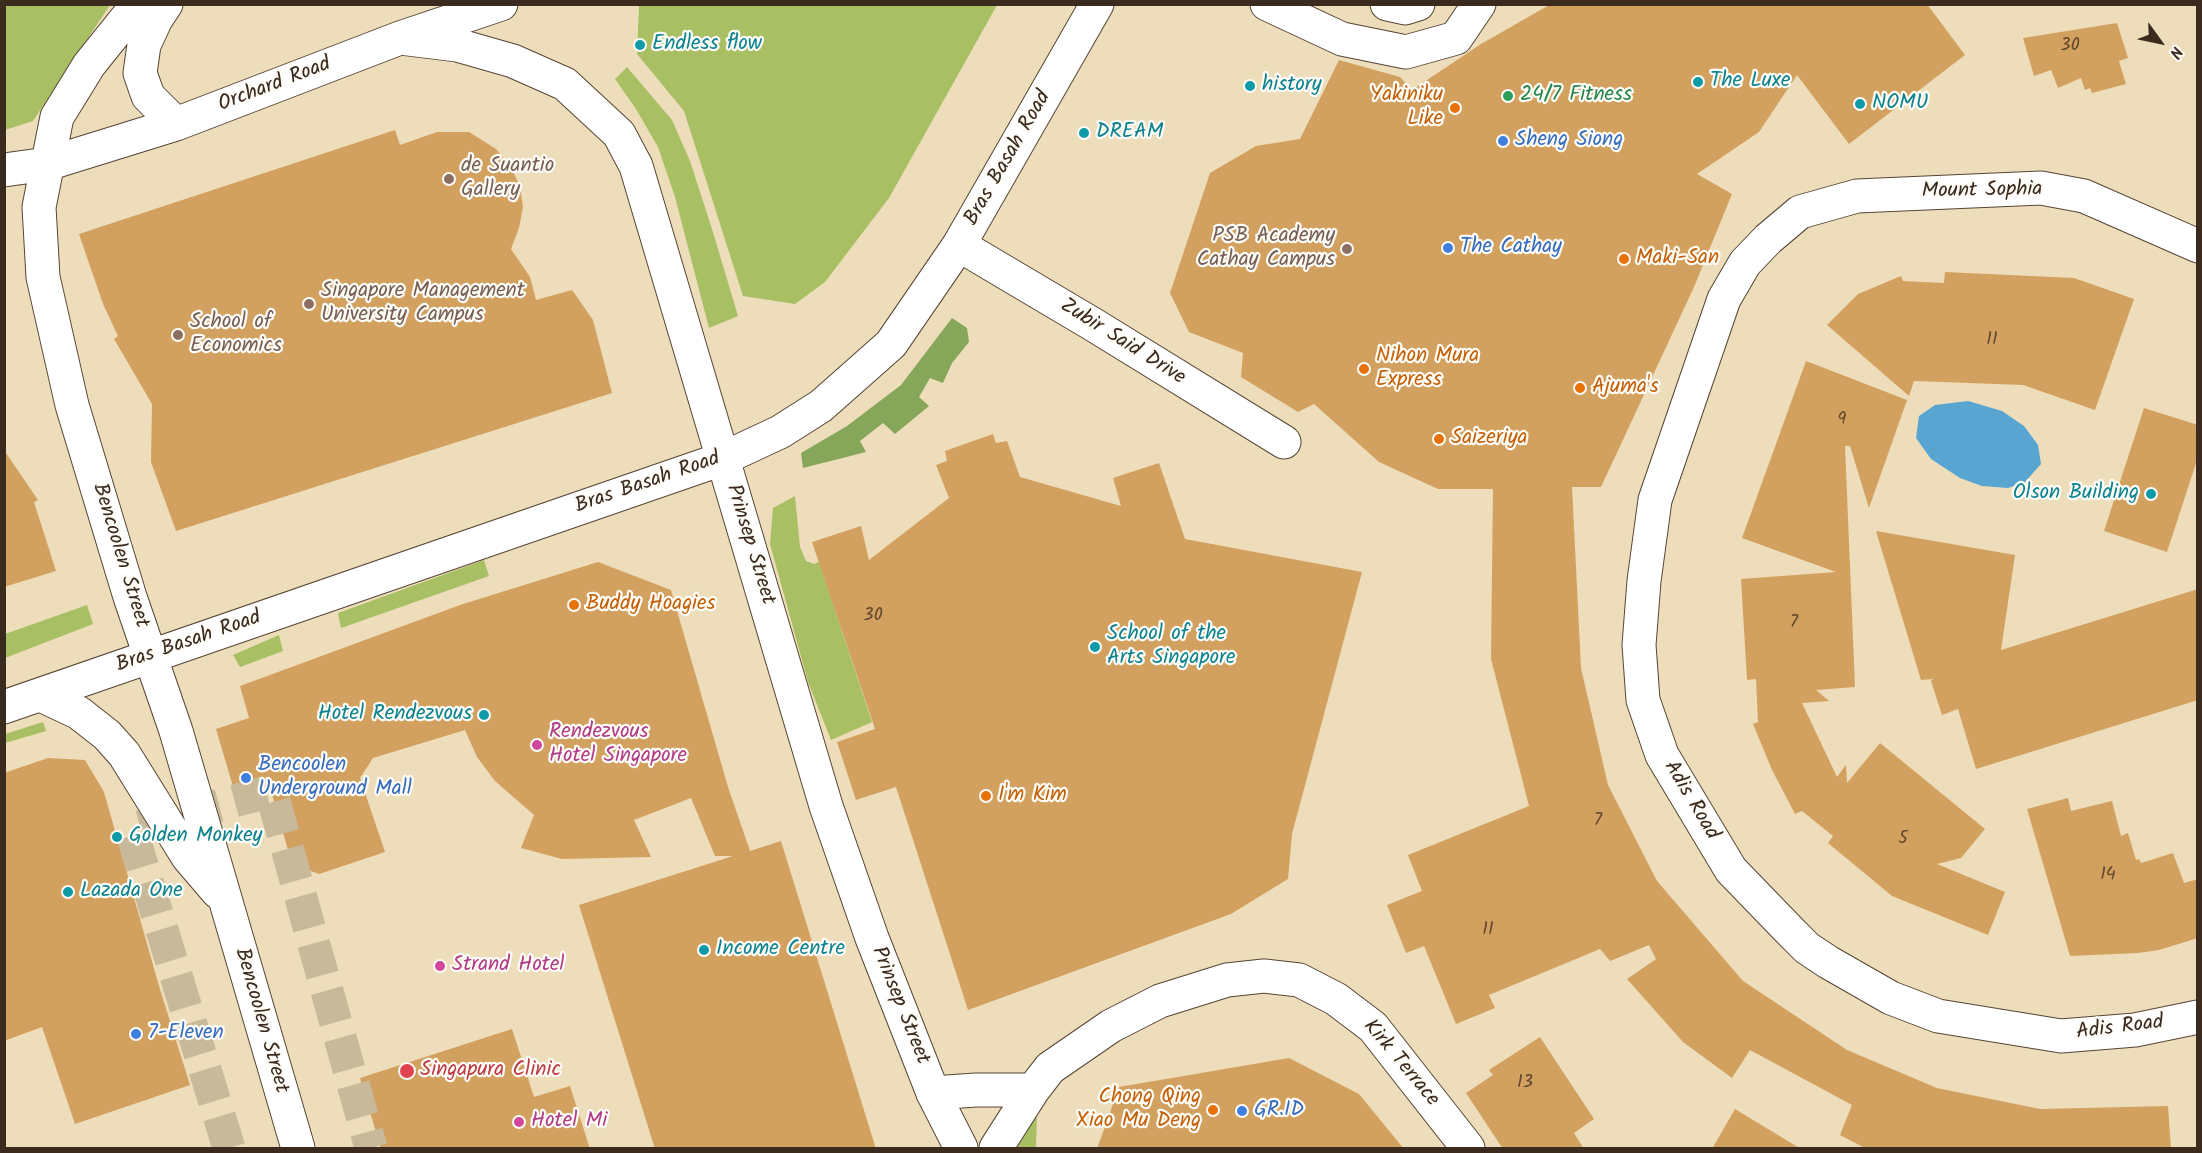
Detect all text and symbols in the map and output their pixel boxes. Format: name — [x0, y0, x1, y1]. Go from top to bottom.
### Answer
north arrow — [2130, 12, 2190, 72]
place label: Endless flow — [652, 32, 762, 58]
house number: 30 — [2060, 36, 2080, 58]
marker: Endless flow — [633, 38, 647, 52]
text: N — [2162, 41, 2189, 63]
street label: Orchard Road — [215, 53, 335, 119]
place label: The Luxe — [1710, 69, 1790, 95]
place label: history — [1262, 73, 1322, 99]
marker: The Luxe — [1691, 75, 1705, 89]
marker: history — [1243, 79, 1257, 93]
place label: Yakiniku Like — [1370, 83, 1443, 133]
place label: 24/7 Fitness — [1520, 83, 1632, 109]
street label: Bras Basah Road — [960, 87, 1058, 231]
marker: 24/7 Fitness — [1501, 89, 1515, 103]
place label: NOMU — [1872, 91, 1928, 117]
marker: NOMU — [1853, 97, 1867, 111]
marker: Yakiniku Like — [1448, 101, 1462, 115]
place label: DREAM — [1096, 120, 1163, 146]
marker: DREAM — [1077, 126, 1091, 140]
place label: Sheng Siong — [1515, 128, 1623, 154]
marker: Sheng Siong — [1496, 134, 1510, 148]
place label: de Suantio Gallery — [461, 154, 554, 204]
marker: de Suantio Gallery — [442, 172, 456, 186]
street label: Mount Sophia — [1921, 178, 2043, 206]
place label: PSB Academy Cathay Campus — [1197, 224, 1335, 274]
place label: The Cathay — [1460, 235, 1562, 261]
marker: The Cathay — [1441, 241, 1455, 255]
marker: PSB Academy Cathay Campus — [1340, 242, 1354, 256]
place label: Maki-San — [1636, 246, 1719, 272]
marker: Maki-San — [1617, 252, 1631, 266]
place label: Singapore Management University Campus — [321, 279, 525, 329]
street label: Zubir Said Drive — [1055, 294, 1189, 392]
marker: Singapore Management University Campus — [302, 297, 316, 311]
place label: School of Economics — [190, 310, 282, 360]
marker: School of Economics — [171, 328, 185, 342]
house number: 11 — [1986, 330, 1998, 352]
place label: Nihon Mura Express — [1376, 344, 1479, 394]
marker: Nihon Mura Express — [1357, 362, 1371, 376]
place label: Ajuma's — [1592, 375, 1659, 401]
marker: Ajuma's — [1573, 381, 1587, 395]
house number: 9 — [1838, 410, 1846, 432]
place label: Saizeriya — [1451, 426, 1527, 452]
marker: Saizeriya — [1432, 432, 1446, 446]
street label: Bras Basah Road — [572, 447, 724, 521]
street label: Bencoolen Street — [85, 481, 153, 631]
place label: Olson Building — [2013, 481, 2139, 507]
street label: Prinsep Street — [719, 482, 779, 608]
marker: Olson Building — [2144, 487, 2158, 501]
place label: Buddy Hoagies — [586, 592, 716, 618]
marker: Buddy Hoagies — [567, 598, 581, 612]
street label: Bras Basah Road — [113, 606, 265, 680]
house number: 30 — [863, 606, 883, 628]
house number: 7 — [1790, 613, 1798, 635]
place label: School of the Arts Singapore — [1107, 622, 1235, 672]
marker: School of the Arts Singapore — [1088, 640, 1102, 654]
place label: Hotel Rendezvous — [318, 702, 472, 728]
marker: Hotel Rendezvous — [477, 708, 491, 722]
place label: Rendezvous Hotel Singapore — [549, 720, 687, 770]
marker: Rendezvous Hotel Singapore — [530, 738, 544, 752]
place label: Bencoolen Underground Mall — [258, 753, 412, 803]
street label: Adis Road — [1657, 757, 1723, 845]
marker: Bencoolen Underground Mall — [239, 771, 253, 785]
place label: I'm Kim — [998, 783, 1067, 809]
marker: I'm Kim — [979, 789, 993, 803]
house number: 7 — [1594, 811, 1602, 833]
place label: Golden Monkey — [129, 824, 262, 850]
house number: 5 — [1898, 829, 1908, 851]
marker: Golden Monkey — [110, 830, 124, 844]
house number: 14 — [2100, 865, 2116, 887]
place label: Lazada One — [80, 879, 183, 905]
marker: Lazada One — [61, 885, 75, 899]
house number: 11 — [1482, 920, 1494, 942]
place label: Income Centre — [716, 937, 845, 963]
marker: Income Centre — [697, 943, 711, 957]
street label: Prinsep Street — [864, 943, 934, 1069]
street label: Bencoolen Street — [227, 946, 293, 1096]
place label: Strand Hotel — [452, 953, 564, 979]
marker: Strand Hotel — [433, 959, 447, 973]
street label: Adis Road — [2075, 1011, 2165, 1047]
street label: Kirk Terrace — [1356, 1015, 1444, 1113]
place label: 7-Eleven — [148, 1021, 224, 1047]
marker: 7-Eleven — [129, 1027, 143, 1041]
place label: Singapura Clinic — [420, 1058, 561, 1084]
marker: Singapura Clinic — [398, 1062, 416, 1080]
house number: 13 — [1517, 1073, 1533, 1095]
place label: Chong Qing Xiao Mu Deng — [1076, 1085, 1201, 1135]
place label: GR.ID — [1254, 1098, 1304, 1124]
marker: Chong Qing Xiao Mu Deng — [1206, 1103, 1220, 1117]
marker: GR.ID — [1235, 1104, 1249, 1118]
place label: Hotel Mi — [531, 1109, 607, 1135]
marker: Hotel Mi — [512, 1115, 526, 1129]

